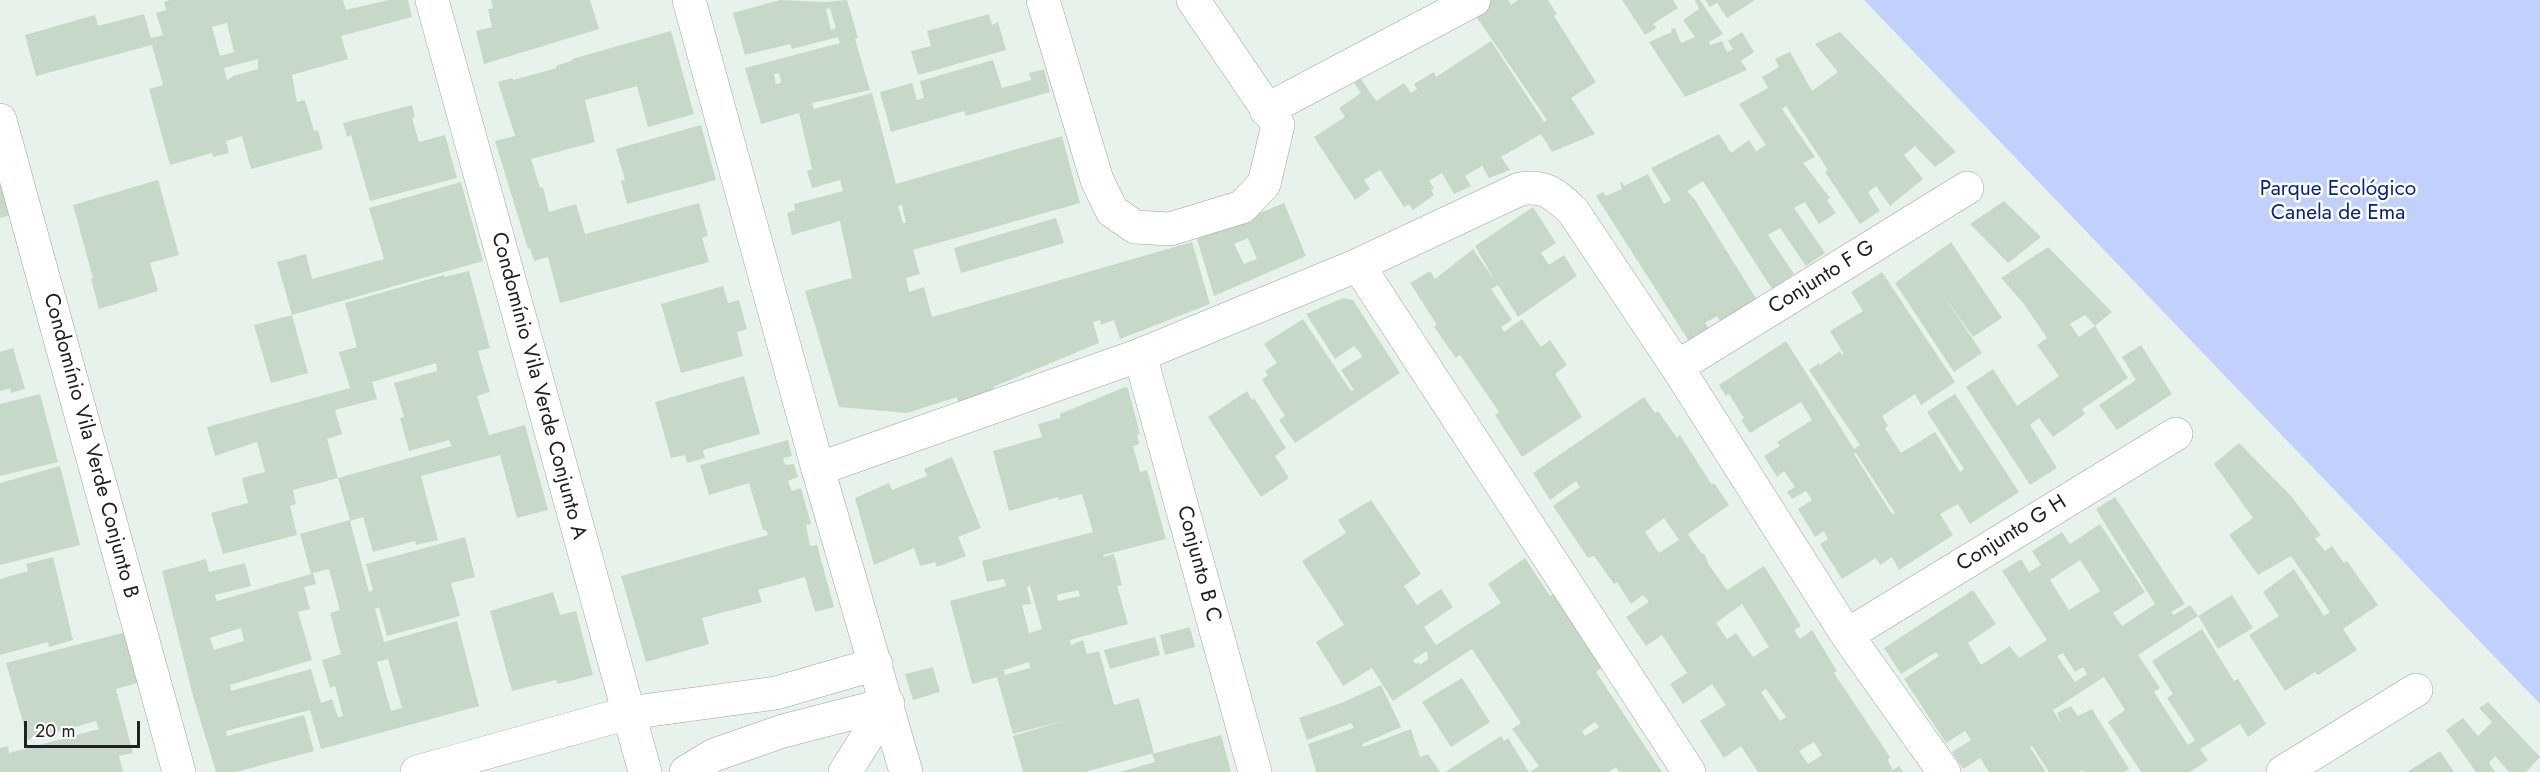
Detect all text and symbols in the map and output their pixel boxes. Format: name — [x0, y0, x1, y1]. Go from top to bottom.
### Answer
park label: Parque Ecológico Canela de Ema — [2260, 177, 2416, 227]
street label: Condomínio Vila Verde Conjunto A — [485, 230, 591, 542]
street label: Conjunto F G — [1764, 236, 1880, 320]
street label: Condomínio Vila Verde Conjunto B — [37, 291, 143, 601]
street label: Conjunto G H — [1953, 490, 2071, 578]
street label: Conjunto B C — [1170, 503, 1226, 625]
scale bar — [27, 709, 142, 747]
text: 20 m — [35, 718, 75, 744]

